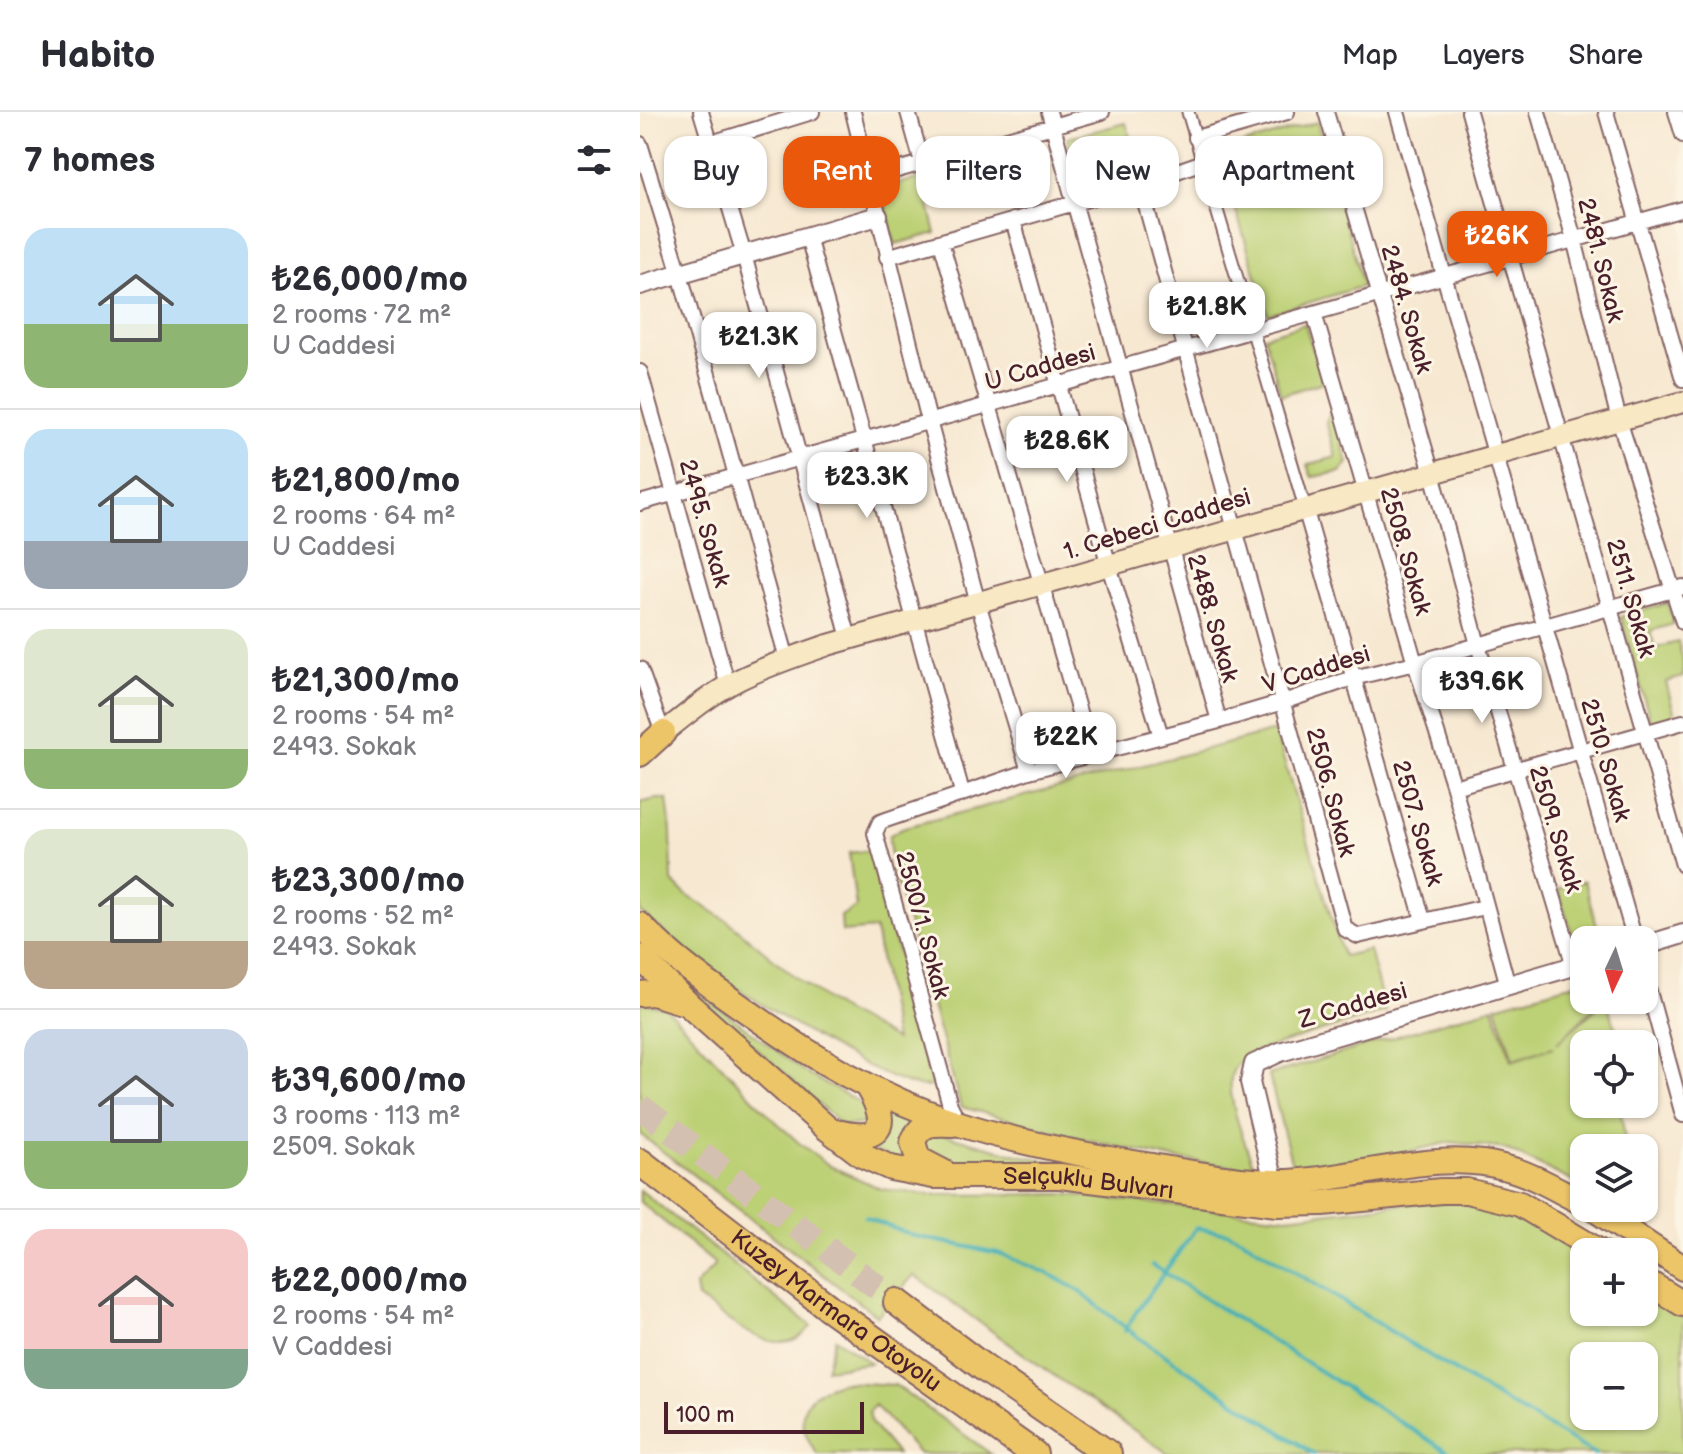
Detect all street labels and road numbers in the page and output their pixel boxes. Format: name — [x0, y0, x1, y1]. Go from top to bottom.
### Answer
street label: 2481. Sokak — [1571, 195, 1630, 326]
street label: 2484. Sokak — [1374, 241, 1439, 377]
street label: U Caddesi — [981, 338, 1099, 397]
street label: 2495. Sokak — [672, 456, 737, 591]
street label: 1. Cebeci Caddesi — [1060, 482, 1254, 567]
street label: 2508. Sokak — [1373, 484, 1438, 619]
street label: 2511. Sokak — [1600, 535, 1661, 661]
street label: 2488. Sokak — [1180, 551, 1245, 686]
street label: V Caddesi — [1259, 639, 1374, 700]
street label: 2510. Sokak — [1574, 695, 1637, 825]
street label: 2506. Sokak — [1299, 725, 1362, 860]
street label: 2507. Sokak — [1386, 757, 1449, 890]
street label: 2509. Sokak — [1522, 762, 1589, 896]
street label: 2500/1. Sokak — [889, 848, 956, 1002]
street label: Z Caddesi — [1295, 976, 1411, 1035]
street label: Selçuklu Bulvarı — [1003, 1162, 1175, 1206]
street label: Kuzey Marmara Otoyolu — [725, 1223, 947, 1398]

